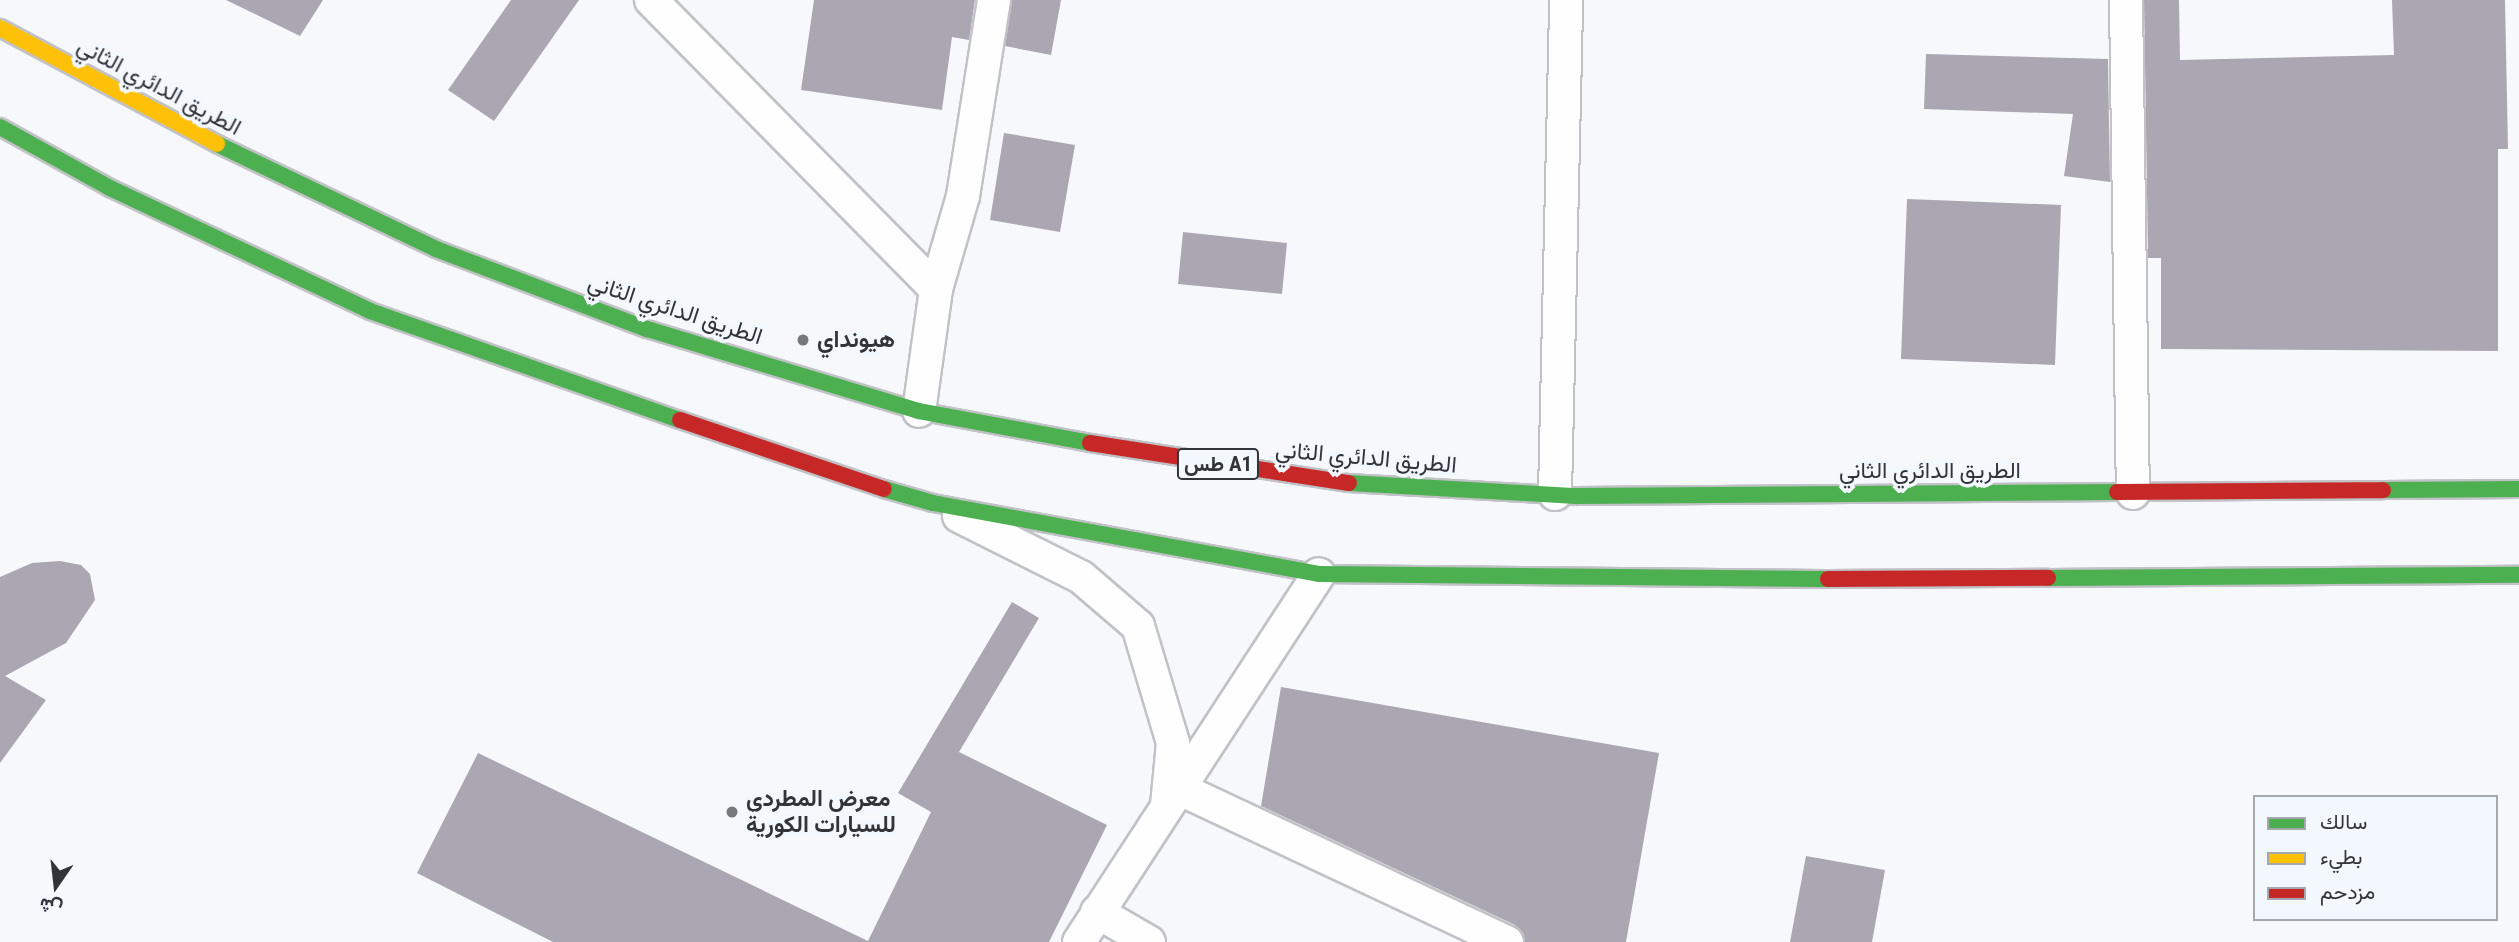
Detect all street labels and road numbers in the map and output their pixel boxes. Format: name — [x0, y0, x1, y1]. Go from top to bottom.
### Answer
street label: الطريق الدائري الثاني — [72, 32, 246, 142]
street label: الطريق الدائري الثاني — [584, 269, 766, 351]
street label: الطريق الدائري الثاني — [1274, 436, 1458, 480]
road number: طس A1 — [1176, 447, 1260, 482]
street label: الطريق الدائري الثاني — [1839, 457, 2021, 485]

